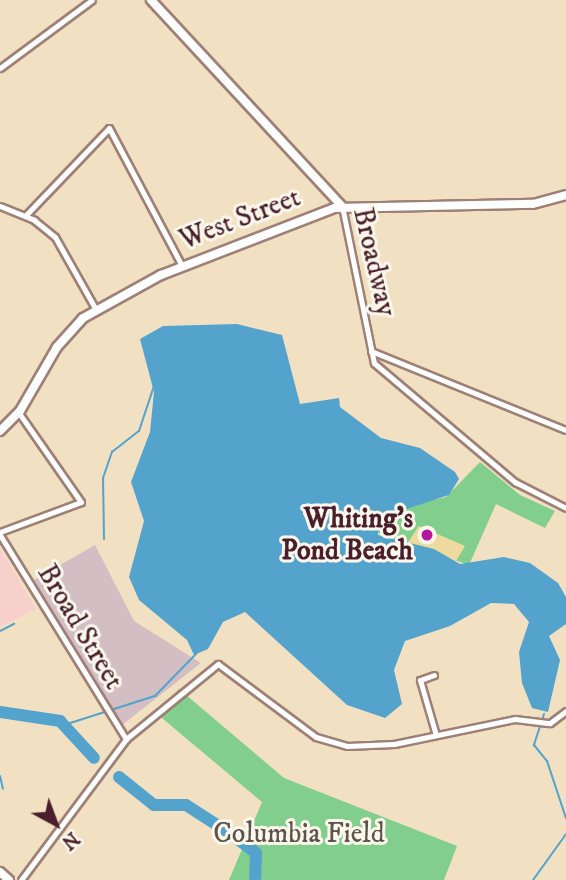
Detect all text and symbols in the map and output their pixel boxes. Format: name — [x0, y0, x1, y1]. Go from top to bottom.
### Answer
street label: West Street — [175, 181, 305, 257]
street label: Broadway — [345, 205, 403, 319]
place label: Whiting's Pond Beach — [281, 502, 413, 568]
marker: Whiting's Pond Beach — [419, 527, 435, 543]
street label: Broad Street — [30, 558, 130, 696]
north arrow — [21, 789, 91, 859]
park label: Columbia Field — [213, 817, 385, 851]
text: N — [57, 826, 84, 854]

